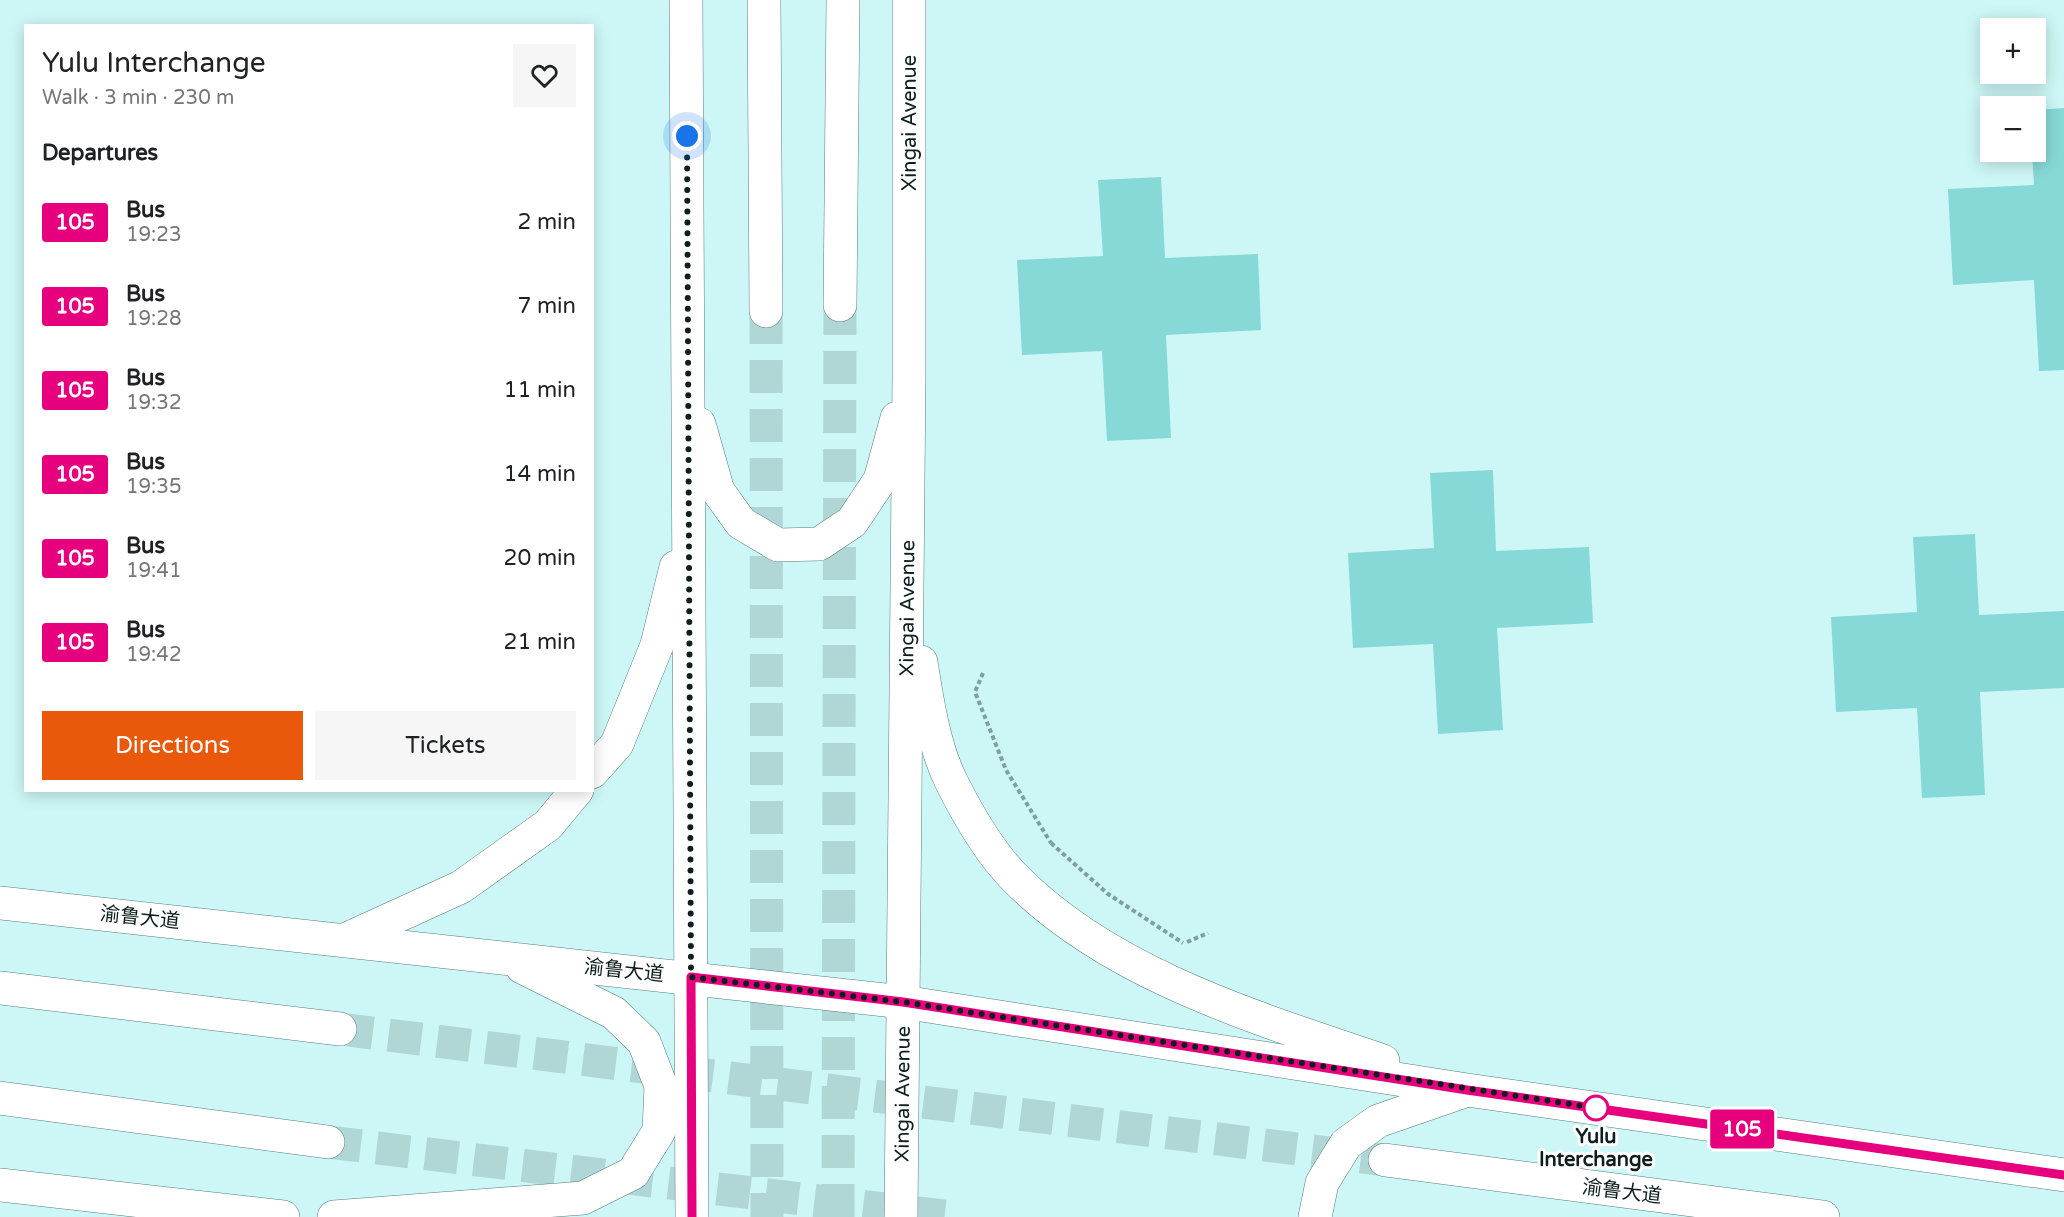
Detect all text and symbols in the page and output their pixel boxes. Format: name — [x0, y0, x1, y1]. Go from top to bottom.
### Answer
map controls — [1980, 18, 2046, 162]
button: + — [1980, 18, 2046, 84]
button: heart — [513, 44, 576, 107]
text: Yulu Interchange — [42, 46, 266, 80]
street label: Xingai Avenue — [898, 55, 922, 191]
text: Walk · 3 min · 230 m — [42, 86, 234, 110]
button: − — [1980, 96, 2046, 162]
your location — [672, 121, 702, 151]
text: Departures — [42, 140, 158, 166]
text: Bus — [126, 197, 165, 223]
text: 2 min — [517, 209, 576, 235]
text: 105 — [55, 210, 95, 235]
text: 19:23 — [126, 223, 181, 247]
text: Bus — [126, 281, 165, 307]
text: 7 min — [517, 293, 576, 319]
text: 105 — [55, 294, 95, 319]
text: 19:28 — [126, 307, 181, 331]
text: Bus — [126, 365, 165, 391]
text: 11 min — [504, 377, 576, 403]
text: 105 — [55, 378, 95, 403]
text: 19:32 — [126, 391, 181, 415]
text: Bus — [126, 449, 165, 475]
text: 14 min — [504, 461, 576, 487]
text: 105 — [55, 462, 95, 487]
text: 19:35 — [126, 475, 181, 499]
text: Bus — [126, 533, 165, 559]
street label: Xingai Avenue — [895, 540, 920, 676]
text: 20 min — [504, 545, 576, 571]
text: 105 — [55, 546, 95, 571]
text: 19:41 — [126, 559, 181, 583]
text: Bus — [126, 617, 165, 643]
text: 21 min — [504, 629, 576, 655]
text: 105 — [55, 630, 95, 655]
text: 19:42 — [126, 643, 181, 667]
button: Directions — [42, 711, 303, 780]
button: Tickets — [315, 711, 576, 780]
street label: 渝鲁大道 — [99, 902, 181, 934]
street label: 渝鲁大道 — [583, 955, 665, 987]
street label: Xingai Avenue — [891, 1026, 916, 1162]
marker: Yulu Interchange — [1583, 1095, 1609, 1121]
line badge: 105 — [1708, 1110, 1776, 1148]
text: 105 — [1722, 1117, 1762, 1142]
place label: Yulu Interchange — [1539, 1125, 1653, 1172]
street label: 渝鲁大道 — [1581, 1175, 1663, 1209]

